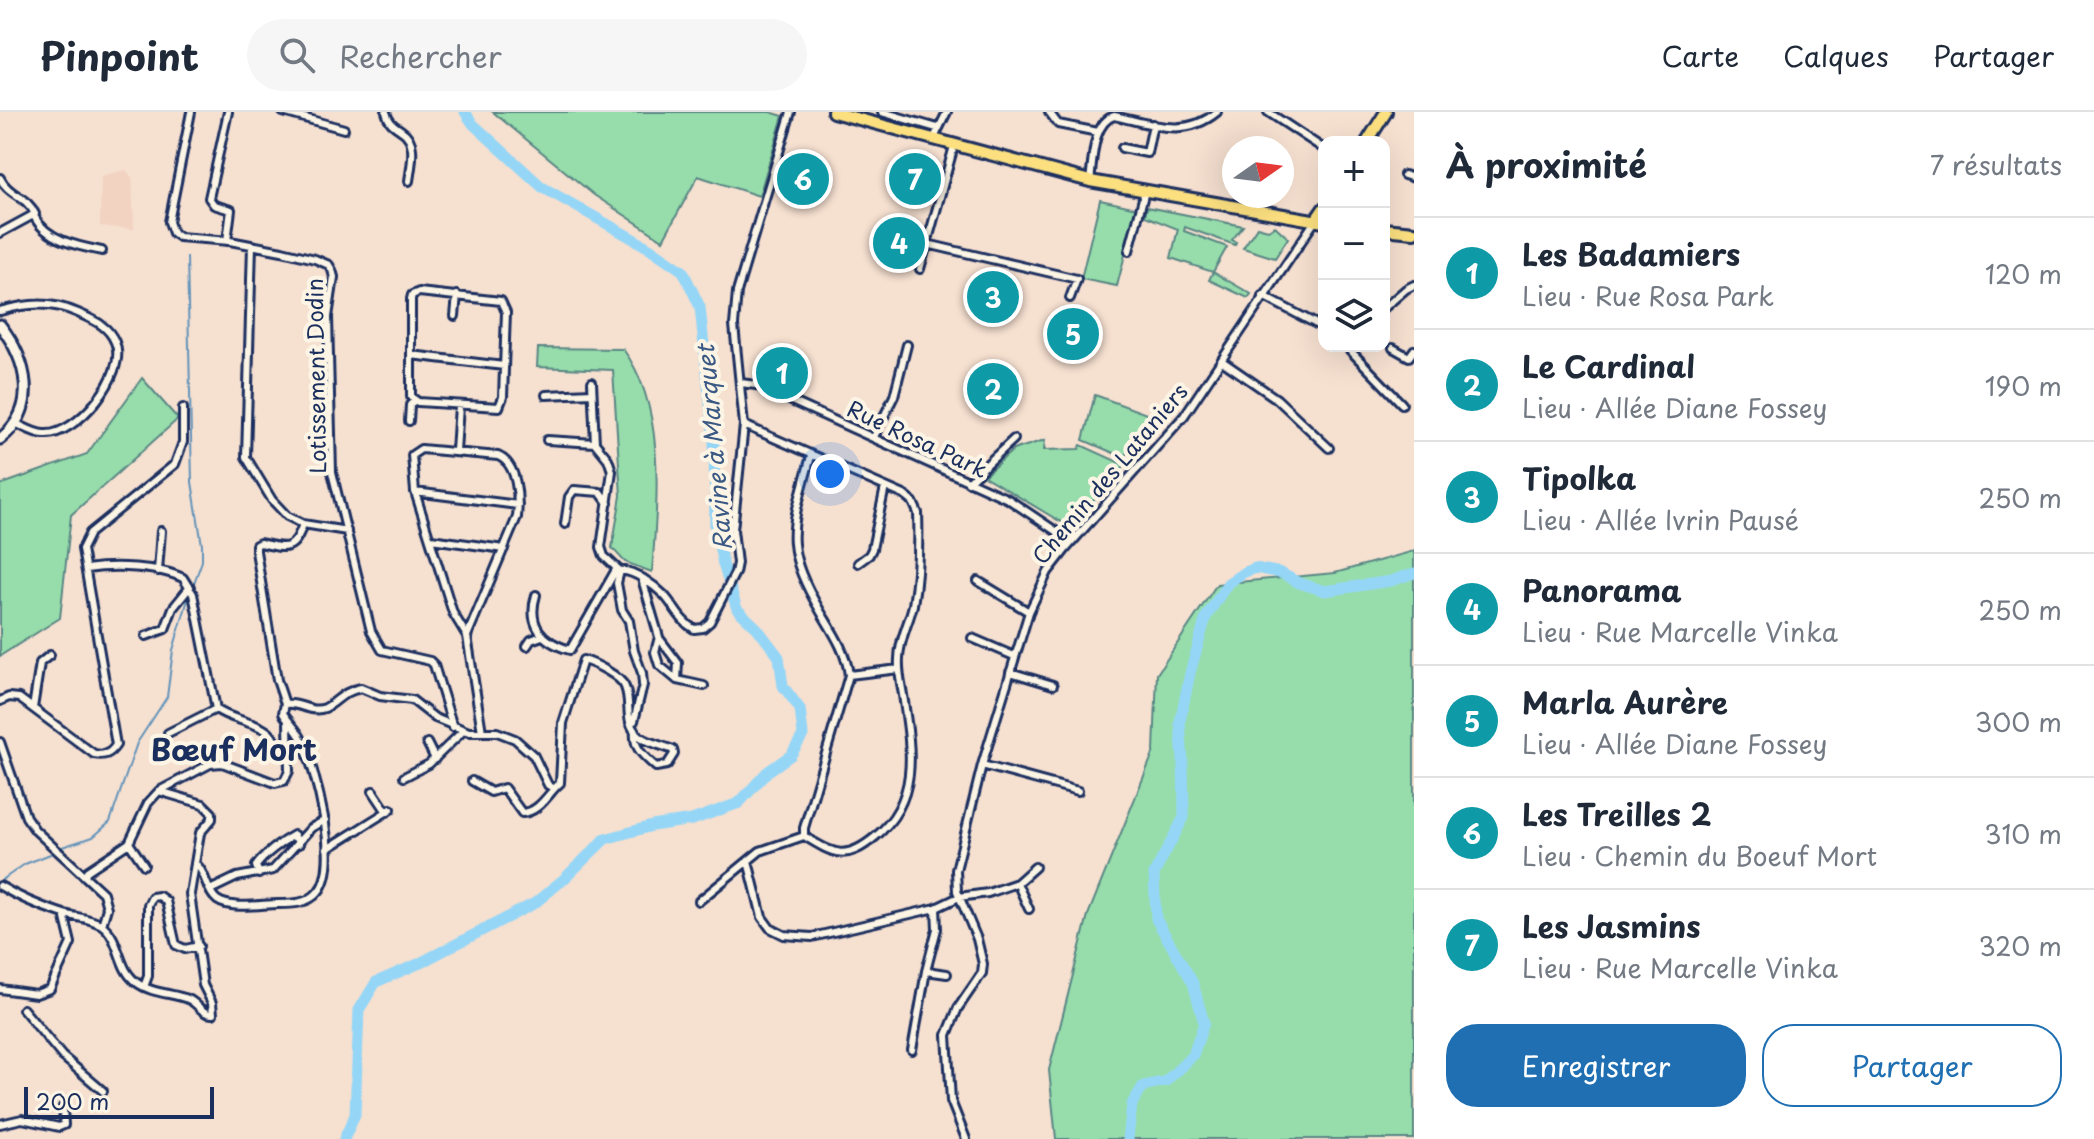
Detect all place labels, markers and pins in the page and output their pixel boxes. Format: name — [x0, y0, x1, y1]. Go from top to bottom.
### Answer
pin: 6 — [777, 149, 829, 209]
pin: 7 — [889, 149, 941, 209]
pin: 4 — [873, 213, 925, 273]
pin: 3 — [967, 267, 1019, 327]
pin: 5 — [1047, 304, 1099, 364]
pin: 1 — [756, 343, 808, 403]
pin: 2 — [967, 359, 1019, 419]

